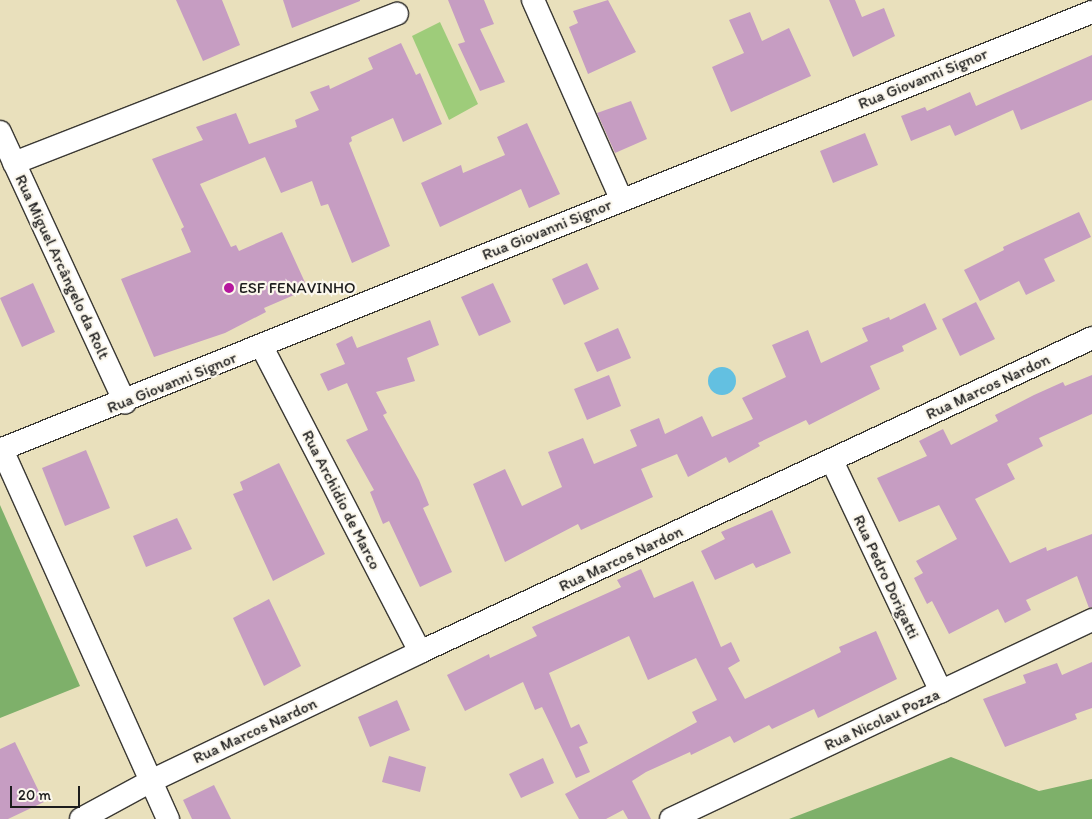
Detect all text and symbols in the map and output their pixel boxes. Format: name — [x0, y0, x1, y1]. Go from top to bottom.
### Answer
street label: Rua Giovanni Signor — [855, 44, 991, 114]
street label: Rua Miguel Arcângelo da Rolt — [11, 171, 113, 363]
street label: Rua Giovanni Signor — [479, 195, 615, 265]
place label: ESF FENAVINHO — [239, 278, 356, 298]
marker: ESF FENAVINHO — [223, 282, 235, 294]
street label: Rua Giovanni Signor — [104, 348, 240, 418]
street label: Rua Marcos Nardon — [923, 350, 1053, 424]
street label: Rua Archidio de Marco — [298, 427, 384, 573]
street label: Rua Pedro Dorigatti — [849, 512, 923, 642]
street label: Rua Marcos Nardon — [556, 522, 686, 596]
street label: Rua Nicolau Pozza — [821, 685, 943, 755]
street label: Rua Marcos Nardon — [190, 694, 320, 768]
scale bar — [12, 776, 82, 808]
text: 20 m — [18, 786, 51, 804]

